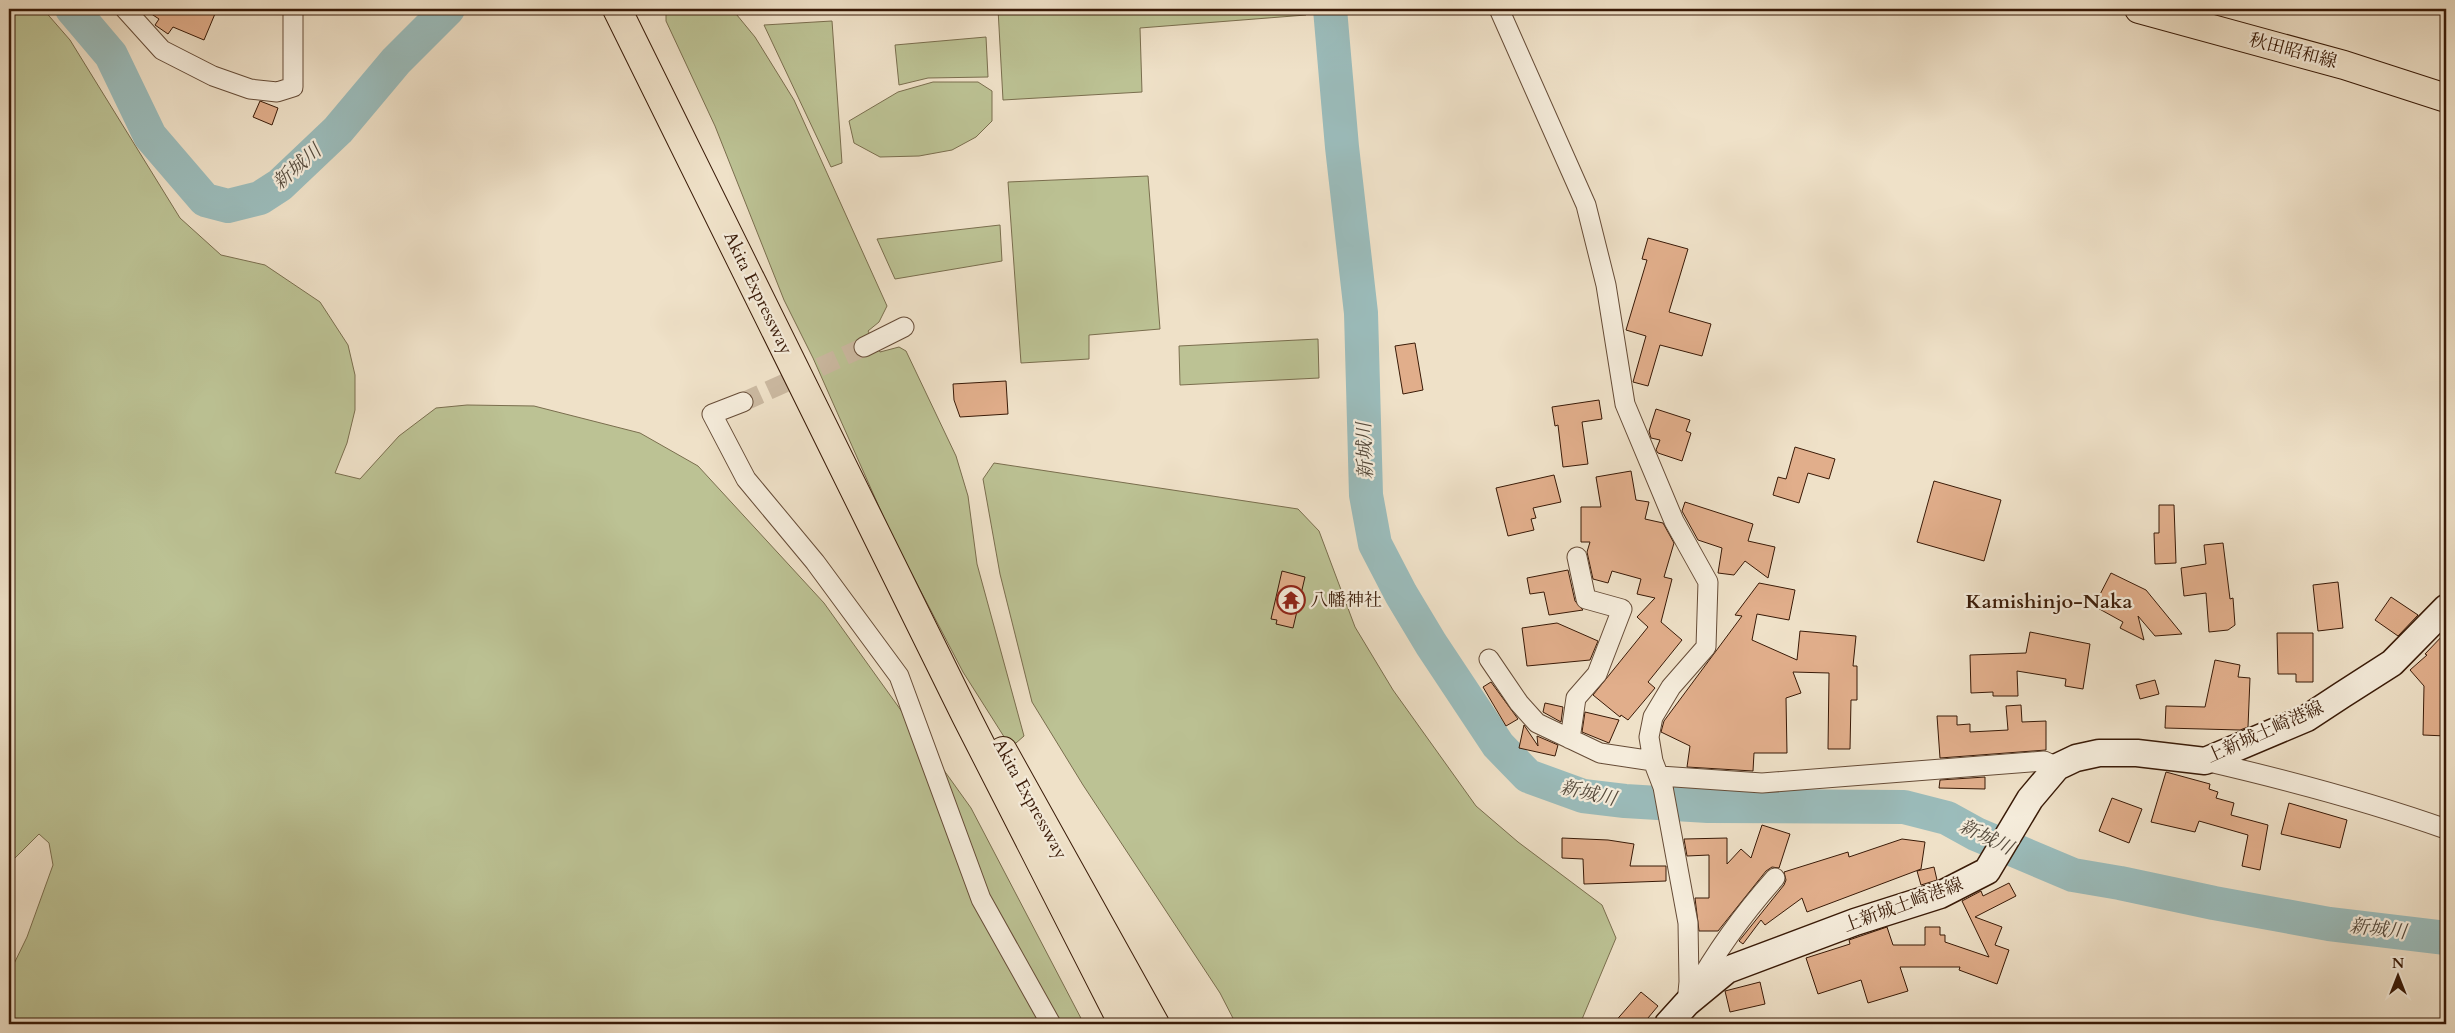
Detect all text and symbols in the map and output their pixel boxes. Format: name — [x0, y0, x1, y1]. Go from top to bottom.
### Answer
street label: 秋田昭和線 — [2246, 27, 2340, 75]
water label: 新城川 — [267, 137, 329, 196]
street label: Akita Expressway — [717, 227, 799, 359]
water label: 新城川 — [1351, 420, 1379, 480]
temple icon: 八幡神社 — [1276, 585, 1306, 615]
place label: 八幡神社 — [1310, 588, 1382, 613]
district label: Kamishinjo-Naka — [1966, 588, 2132, 615]
street label: 上新城土崎港線 — [2202, 695, 2328, 769]
street label: Akita Expressway — [987, 734, 1074, 864]
water label: 新城川 — [1557, 774, 1621, 813]
water label: 新城川 — [1955, 813, 2019, 862]
street label: 上新城土崎港線 — [1840, 872, 1966, 938]
water label: 新城川 — [2348, 913, 2410, 946]
north arrow — [2372, 950, 2422, 1000]
text: N — [2392, 954, 2404, 973]

